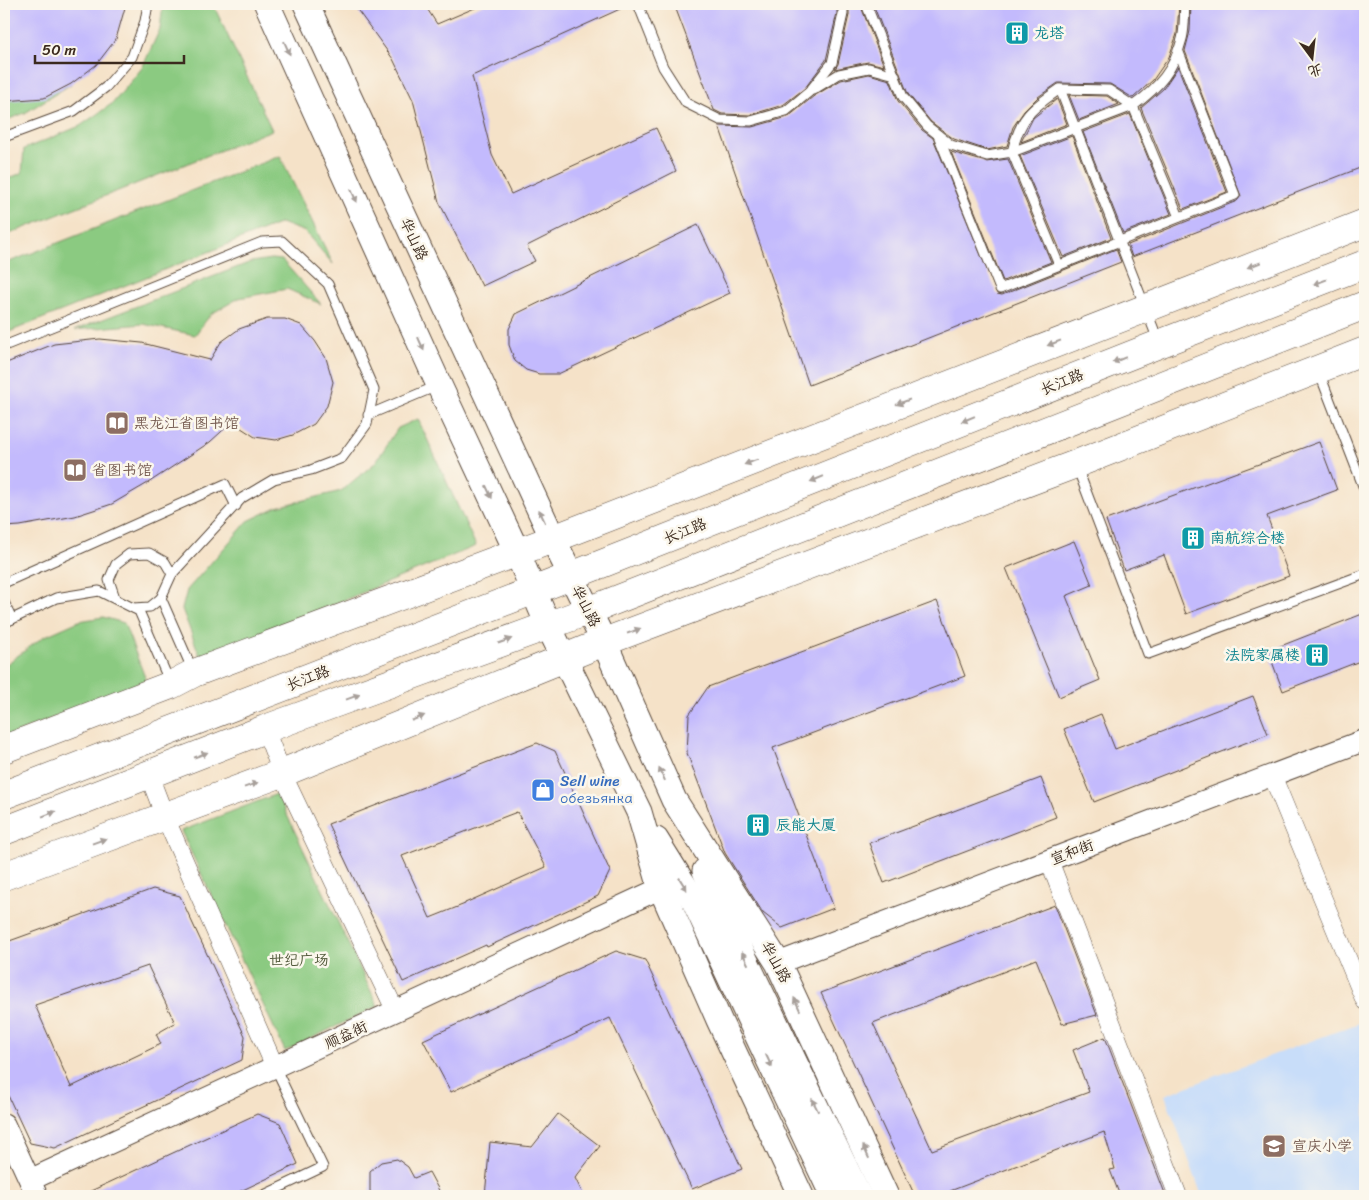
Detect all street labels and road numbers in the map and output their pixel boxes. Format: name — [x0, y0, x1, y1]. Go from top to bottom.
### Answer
street label: 华山路 — [393, 213, 435, 265]
street label: 长江路 — [1036, 362, 1088, 402]
street label: 长江路 — [659, 511, 711, 551]
street label: 华山路 — [564, 580, 608, 632]
street label: 长江路 — [282, 658, 334, 698]
street label: 宣和街 — [1046, 832, 1098, 872]
street label: 华山路 — [754, 936, 798, 988]
street label: 顺益街 — [320, 1014, 372, 1056]

